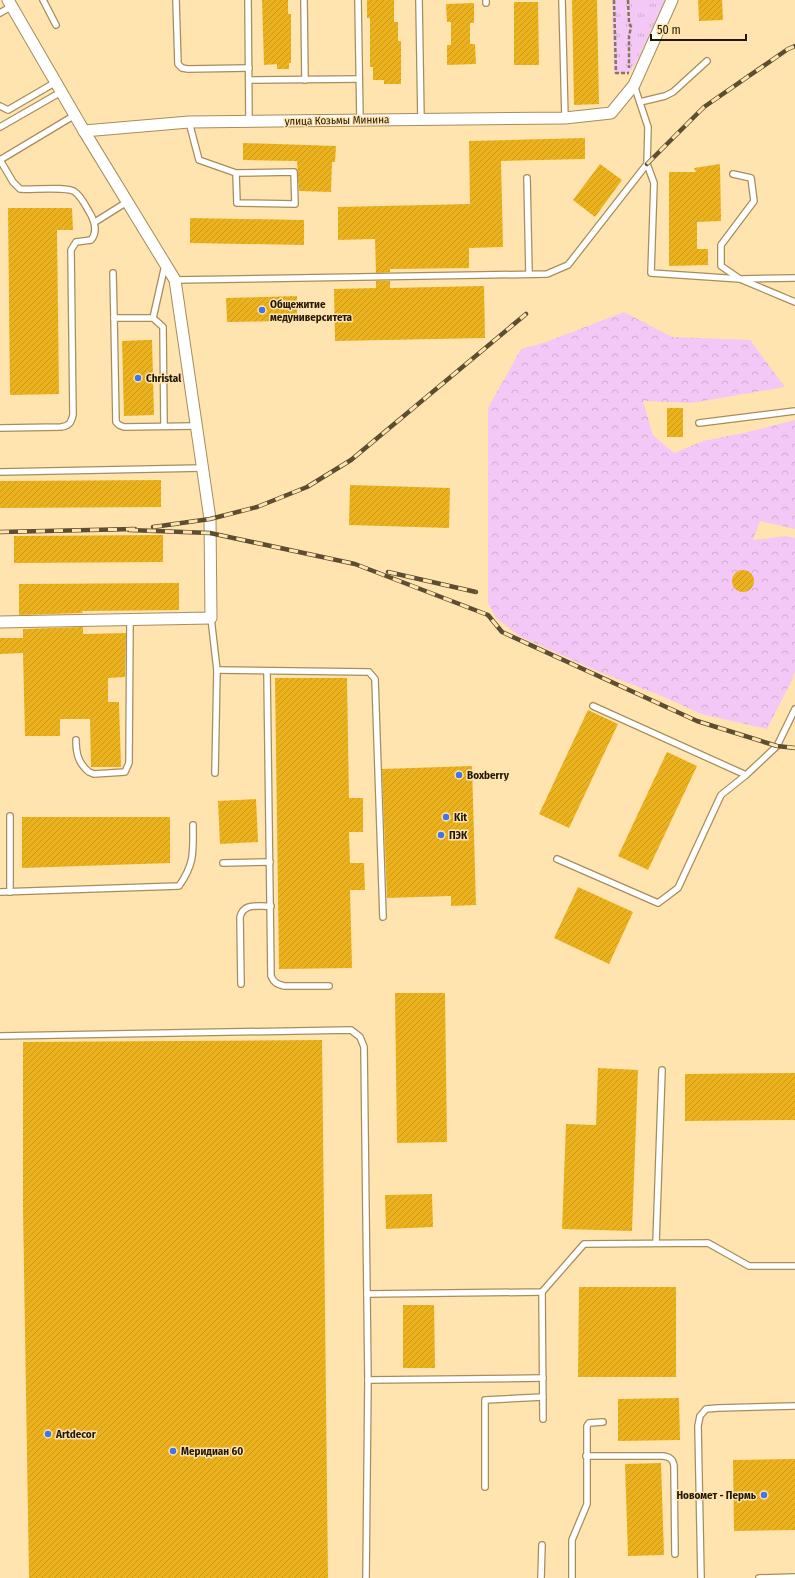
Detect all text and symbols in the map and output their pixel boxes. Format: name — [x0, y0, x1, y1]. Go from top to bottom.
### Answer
scale bar — [651, 16, 746, 42]
text: 50 m — [657, 23, 681, 37]
street label: улица Козьмы Минина — [285, 113, 389, 128]
place label: Общежитие медуниверситета — [270, 298, 353, 324]
marker: Общежитие медуниверситета — [257, 305, 267, 315]
place label: Christal — [146, 372, 182, 385]
marker: Christal — [133, 373, 143, 383]
place label: Boxberry — [467, 769, 510, 782]
marker: Boxberry — [454, 770, 464, 780]
place label: Kit — [454, 811, 467, 824]
marker: Kit — [441, 812, 451, 822]
place label: ПЭК — [449, 829, 468, 842]
marker: ПЭК — [436, 830, 446, 840]
place label: Artdecor — [55, 1428, 97, 1441]
marker: Artdecor — [43, 1429, 53, 1439]
place label: Меридиан 60 — [181, 1445, 243, 1458]
marker: Меридиан 60 — [168, 1446, 178, 1456]
place label: Новомет - Пермь — [677, 1489, 757, 1502]
marker: Новомет - Пермь — [759, 1490, 769, 1500]

